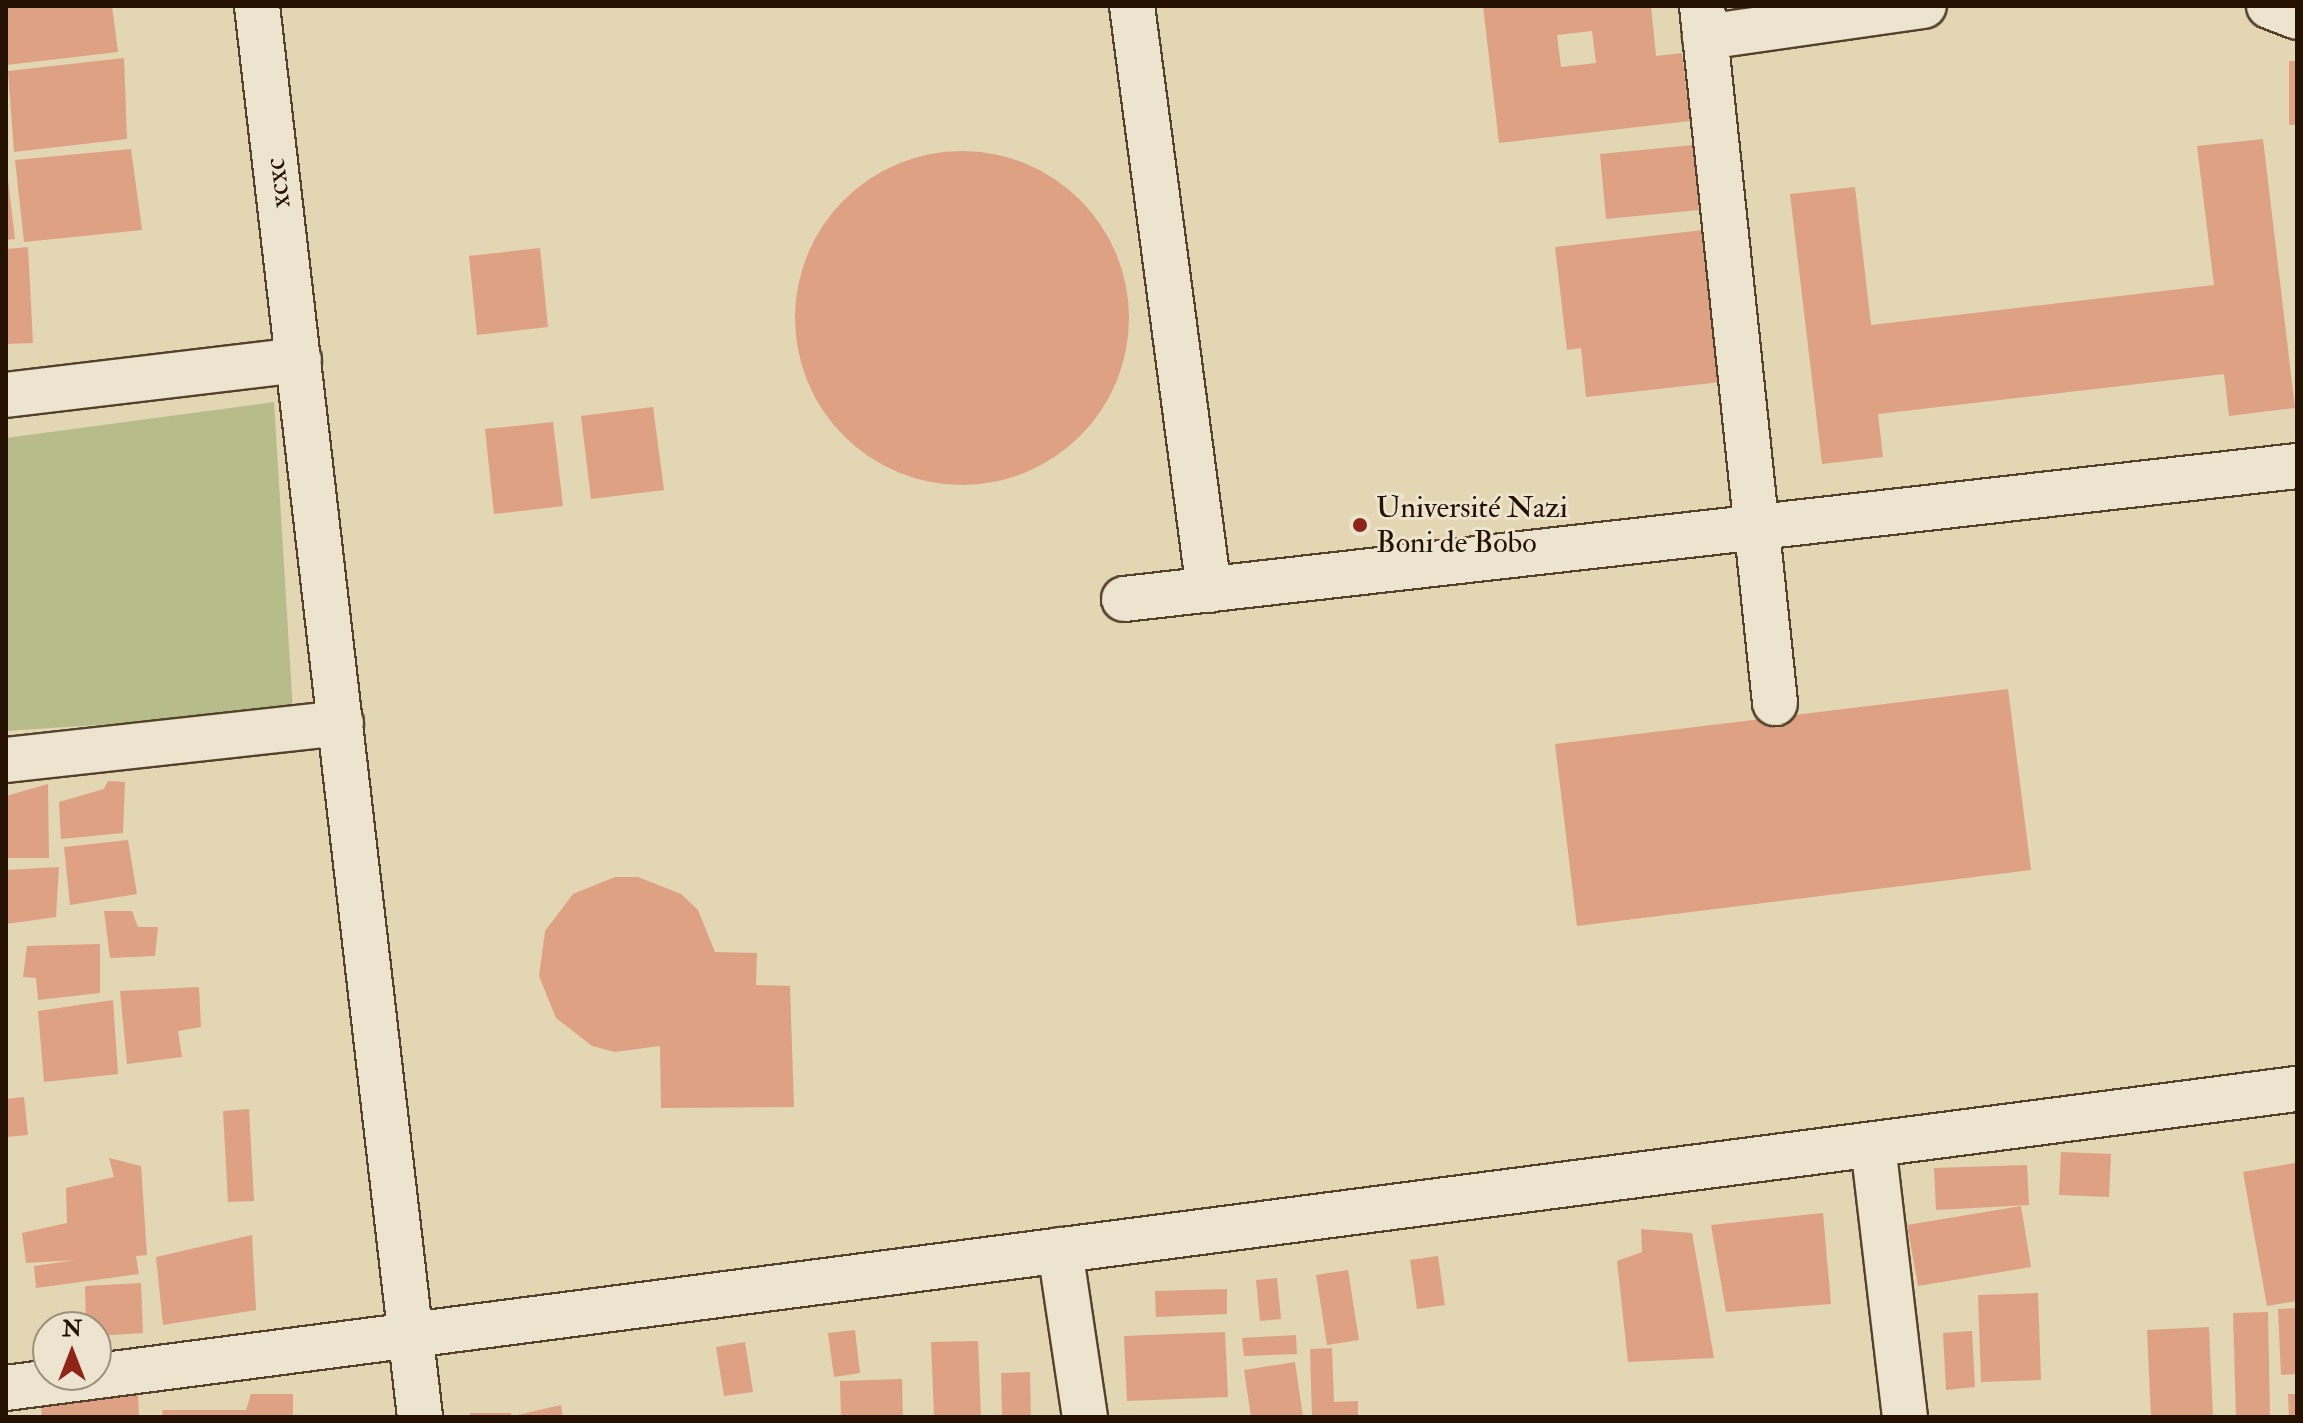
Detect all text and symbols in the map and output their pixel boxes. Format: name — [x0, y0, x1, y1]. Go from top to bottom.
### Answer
street label: xcxc — [257, 156, 299, 210]
place label: Université Nazi Boni de Bobo — [1376, 490, 1568, 560]
marker: Université Nazi Boni de Bobo — [1351, 516, 1369, 534]
north arrow — [32, 1311, 112, 1391]
text: N — [62, 1315, 82, 1343]

